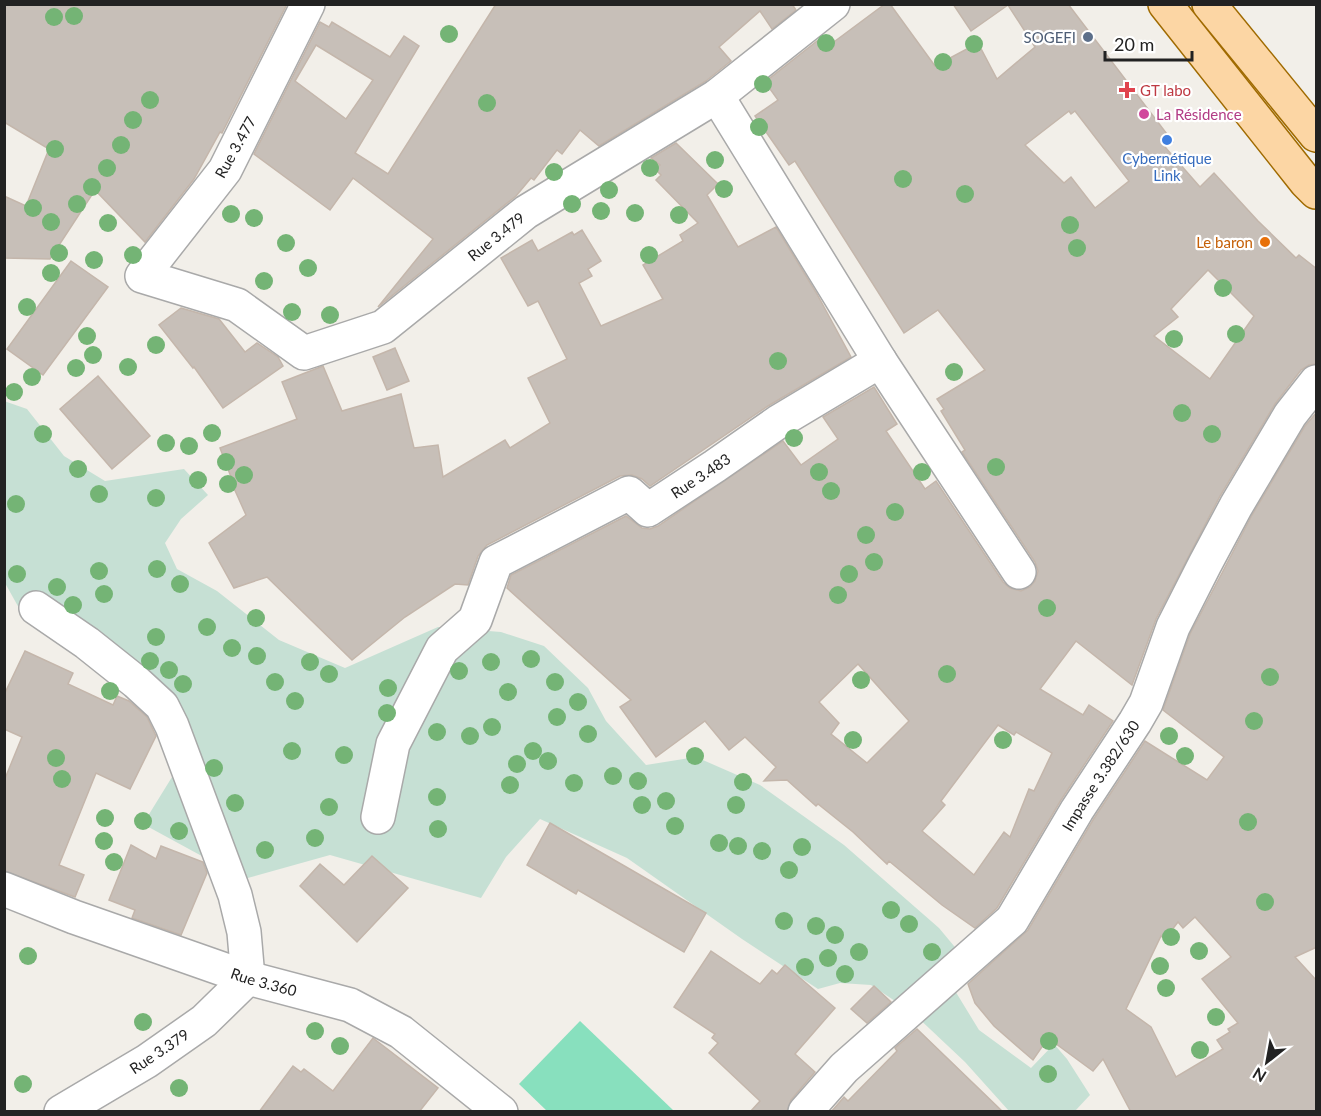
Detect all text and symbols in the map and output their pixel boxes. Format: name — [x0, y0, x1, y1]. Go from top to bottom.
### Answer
scale bar — [1105, 24, 1192, 62]
place label: SOGEFI — [1024, 28, 1076, 46]
marker: SOGEFI — [1081, 30, 1095, 44]
text: 20 m — [1114, 33, 1154, 55]
marker: GT labo — [1118, 81, 1136, 99]
place label: GT labo — [1140, 81, 1191, 99]
place label: La Résidence — [1156, 105, 1242, 123]
marker: La Résidence — [1137, 107, 1151, 121]
street label: Rue 3.477 — [211, 113, 259, 181]
marker: Cybernétique Link — [1160, 133, 1174, 147]
place label: Cybernétique Link — [1122, 149, 1212, 184]
street label: Rue 3.479 — [464, 208, 528, 264]
place label: Le baron — [1196, 233, 1253, 251]
marker: Le baron — [1258, 235, 1272, 249]
street label: Rue 3.483 — [667, 449, 733, 502]
street label: Impasse 3.382/630 — [1058, 717, 1143, 834]
street label: Rue 3.360 — [228, 964, 299, 1000]
street label: Rue 3.379 — [126, 1025, 192, 1077]
north arrow — [1237, 1032, 1297, 1092]
text: N — [1249, 1064, 1269, 1087]

